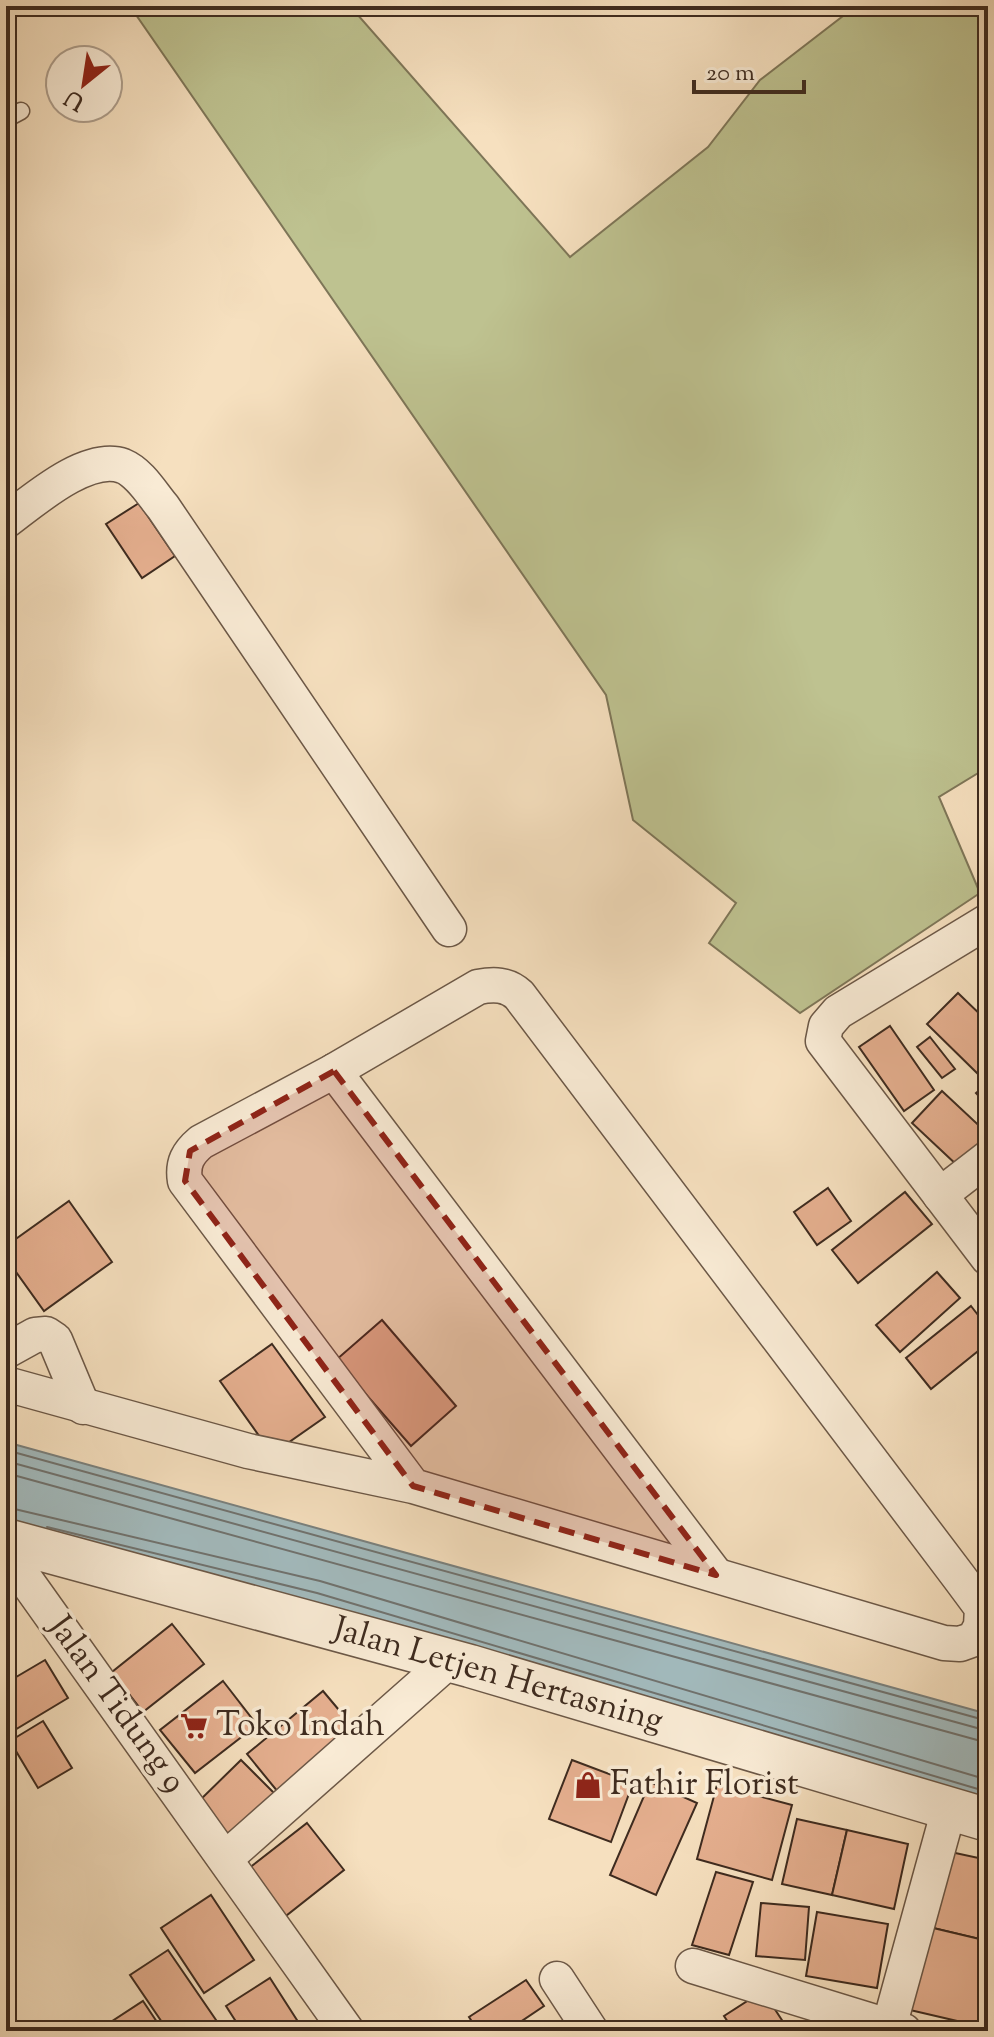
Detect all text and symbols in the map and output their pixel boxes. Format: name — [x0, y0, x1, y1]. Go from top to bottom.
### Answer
north arrow — [44, 44, 124, 124]
scale bar — [694, 44, 804, 94]
text: 20 m — [706, 57, 755, 91]
text: U — [60, 80, 91, 117]
street label: Jalan Tidung 9 — [34, 1605, 197, 1804]
street label: Jalan Letjen Hertasning — [326, 1605, 669, 1747]
place label: Toko Indah — [216, 1702, 385, 1751]
supermarket icon: Toko Indah — [179, 1711, 209, 1741]
place label: Fathir Florist — [610, 1761, 799, 1810]
shop icon: Fathir Florist — [573, 1770, 603, 1800]

